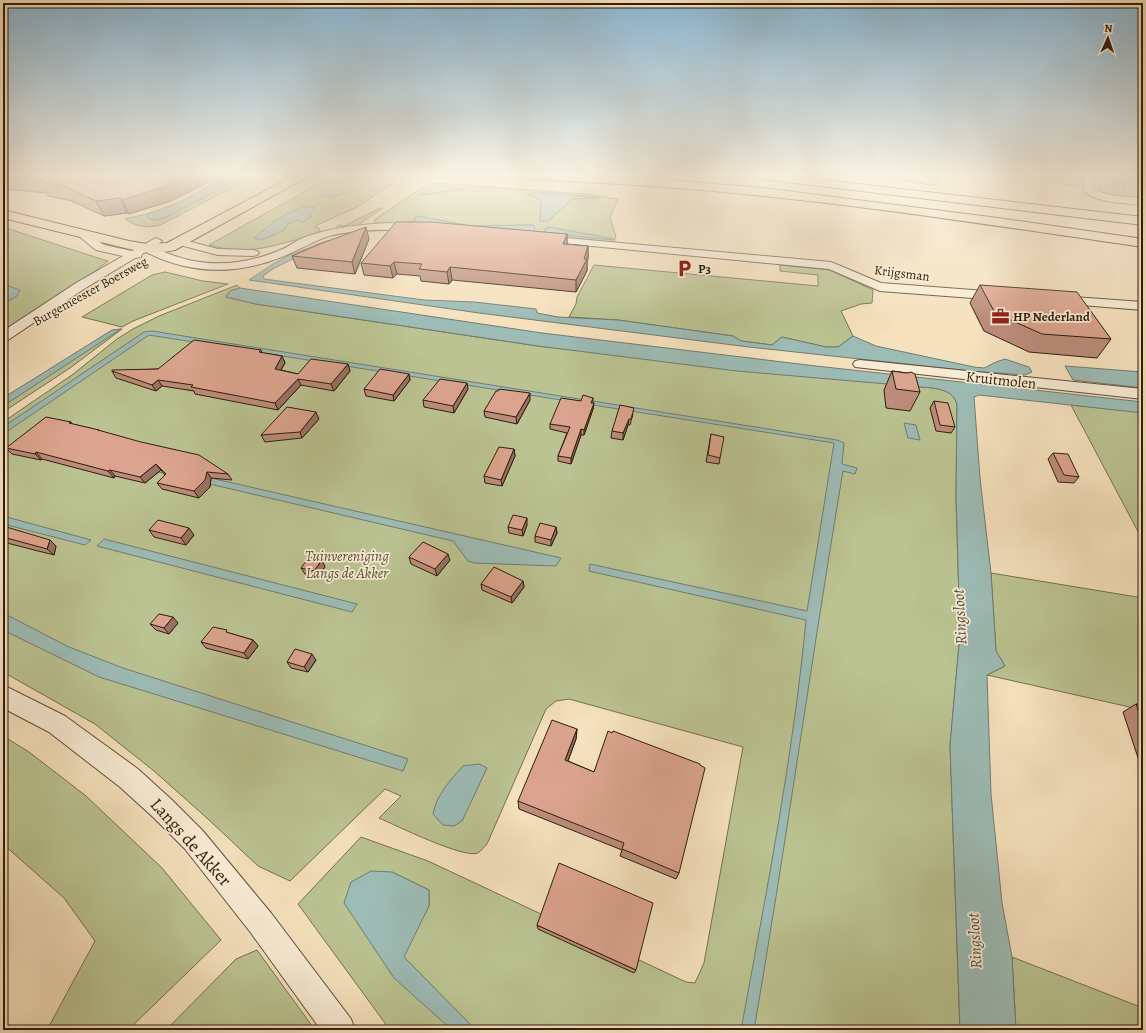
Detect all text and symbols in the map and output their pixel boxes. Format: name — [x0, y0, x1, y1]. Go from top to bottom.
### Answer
north arrow — [1088, 18, 1128, 58]
text: N — [1104, 21, 1113, 36]
street label: Burgemeester Boersweg — [30, 252, 151, 330]
parking icon: P3 — [675, 258, 695, 278]
place label: P3 — [698, 260, 711, 277]
street label: Krijgsman — [873, 261, 931, 285]
office icon: HP Nederland — [990, 306, 1010, 326]
place label: HP Nederland — [1013, 308, 1090, 325]
street label: Kruitmolen — [965, 366, 1037, 394]
park label: Tuinvereniging Langs de Akker — [305, 546, 389, 583]
water label: Ringsloot — [947, 587, 972, 645]
street label: Langs de Akker — [145, 793, 237, 891]
water label: Ringsloot — [962, 911, 987, 969]

